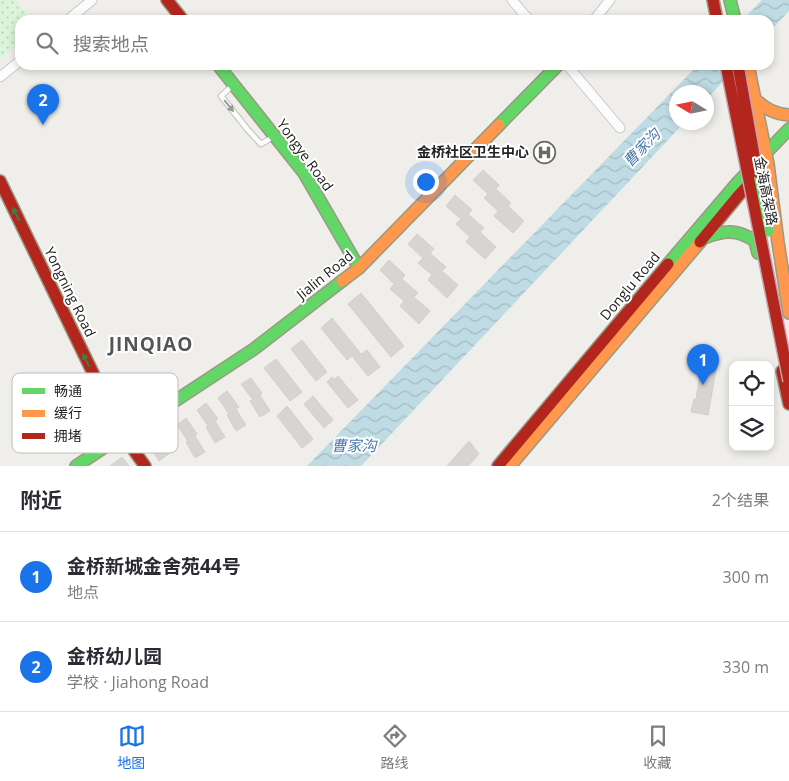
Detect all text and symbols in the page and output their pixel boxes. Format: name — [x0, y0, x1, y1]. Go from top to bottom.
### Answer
search box — [15, 15, 774, 70]
icon: search — [33, 29, 61, 57]
text: 搜索地点 — [73, 31, 149, 57]
pin: 2 — [27, 84, 59, 125]
north arrow — [669, 85, 714, 130]
one-way arrow — [224, 100, 235, 113]
street label: Yongye Road — [273, 115, 338, 194]
water label: 曹家沟 — [618, 123, 665, 170]
hospital icon: 金桥社区卫生中心 — [533, 140, 557, 164]
place label: 金桥社区卫生中心 — [417, 142, 529, 161]
street label: 金海高架路 — [750, 155, 782, 227]
your location — [413, 169, 439, 195]
one-way arrow — [12, 206, 20, 221]
street label: Yongning Road — [40, 244, 100, 340]
street label: Jialin Road — [291, 246, 357, 305]
street label: Donglu Road — [595, 247, 664, 324]
district label: JINQIAO — [107, 331, 193, 357]
pin: 1 — [687, 344, 719, 385]
one-way arrow — [82, 353, 90, 367]
map controls — [729, 361, 774, 451]
button: locate — [729, 361, 774, 406]
legend — [12, 373, 178, 453]
text: 畅通 — [54, 381, 82, 400]
text: 缓行 — [54, 403, 82, 422]
button: layers — [729, 406, 774, 451]
text: 拥堵 — [54, 426, 82, 445]
water label: 曹家沟 — [331, 435, 378, 455]
text: 附近 — [20, 486, 62, 514]
text: 2个结果 — [712, 489, 769, 511]
text: 金桥新城金舍苑44号 — [67, 553, 241, 579]
text: 1 — [31, 566, 41, 588]
text: 300 m — [723, 566, 769, 588]
text: 地点 — [67, 581, 99, 603]
text: 金桥幼儿园 — [67, 643, 162, 669]
text: 2 — [31, 656, 41, 678]
text: 330 m — [723, 656, 769, 678]
text: 学校 · Jiahong Road — [67, 671, 209, 693]
tab: 地图 — [118, 722, 146, 772]
tab: 路线 — [381, 722, 409, 772]
tab: 收藏 — [644, 722, 672, 772]

